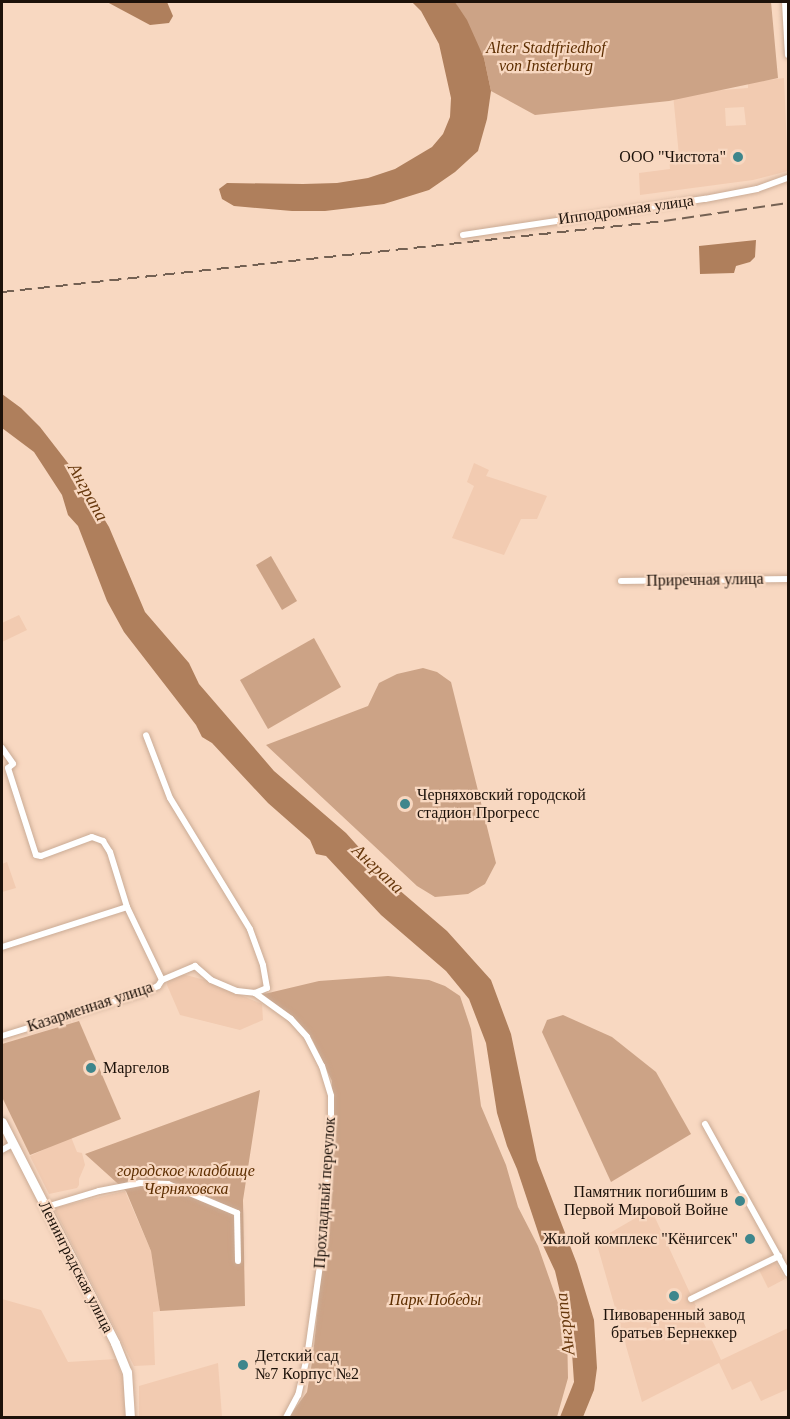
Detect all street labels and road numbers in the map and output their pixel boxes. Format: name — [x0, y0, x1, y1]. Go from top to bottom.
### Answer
street label: Ипподромная улица — [557, 191, 695, 229]
street label: Приречная улица — [646, 569, 764, 591]
street label: Казарменная улица — [25, 978, 155, 1036]
street label: Прохладный переулок — [310, 1117, 340, 1269]
street label: Ленинградская улица — [34, 1198, 118, 1336]

